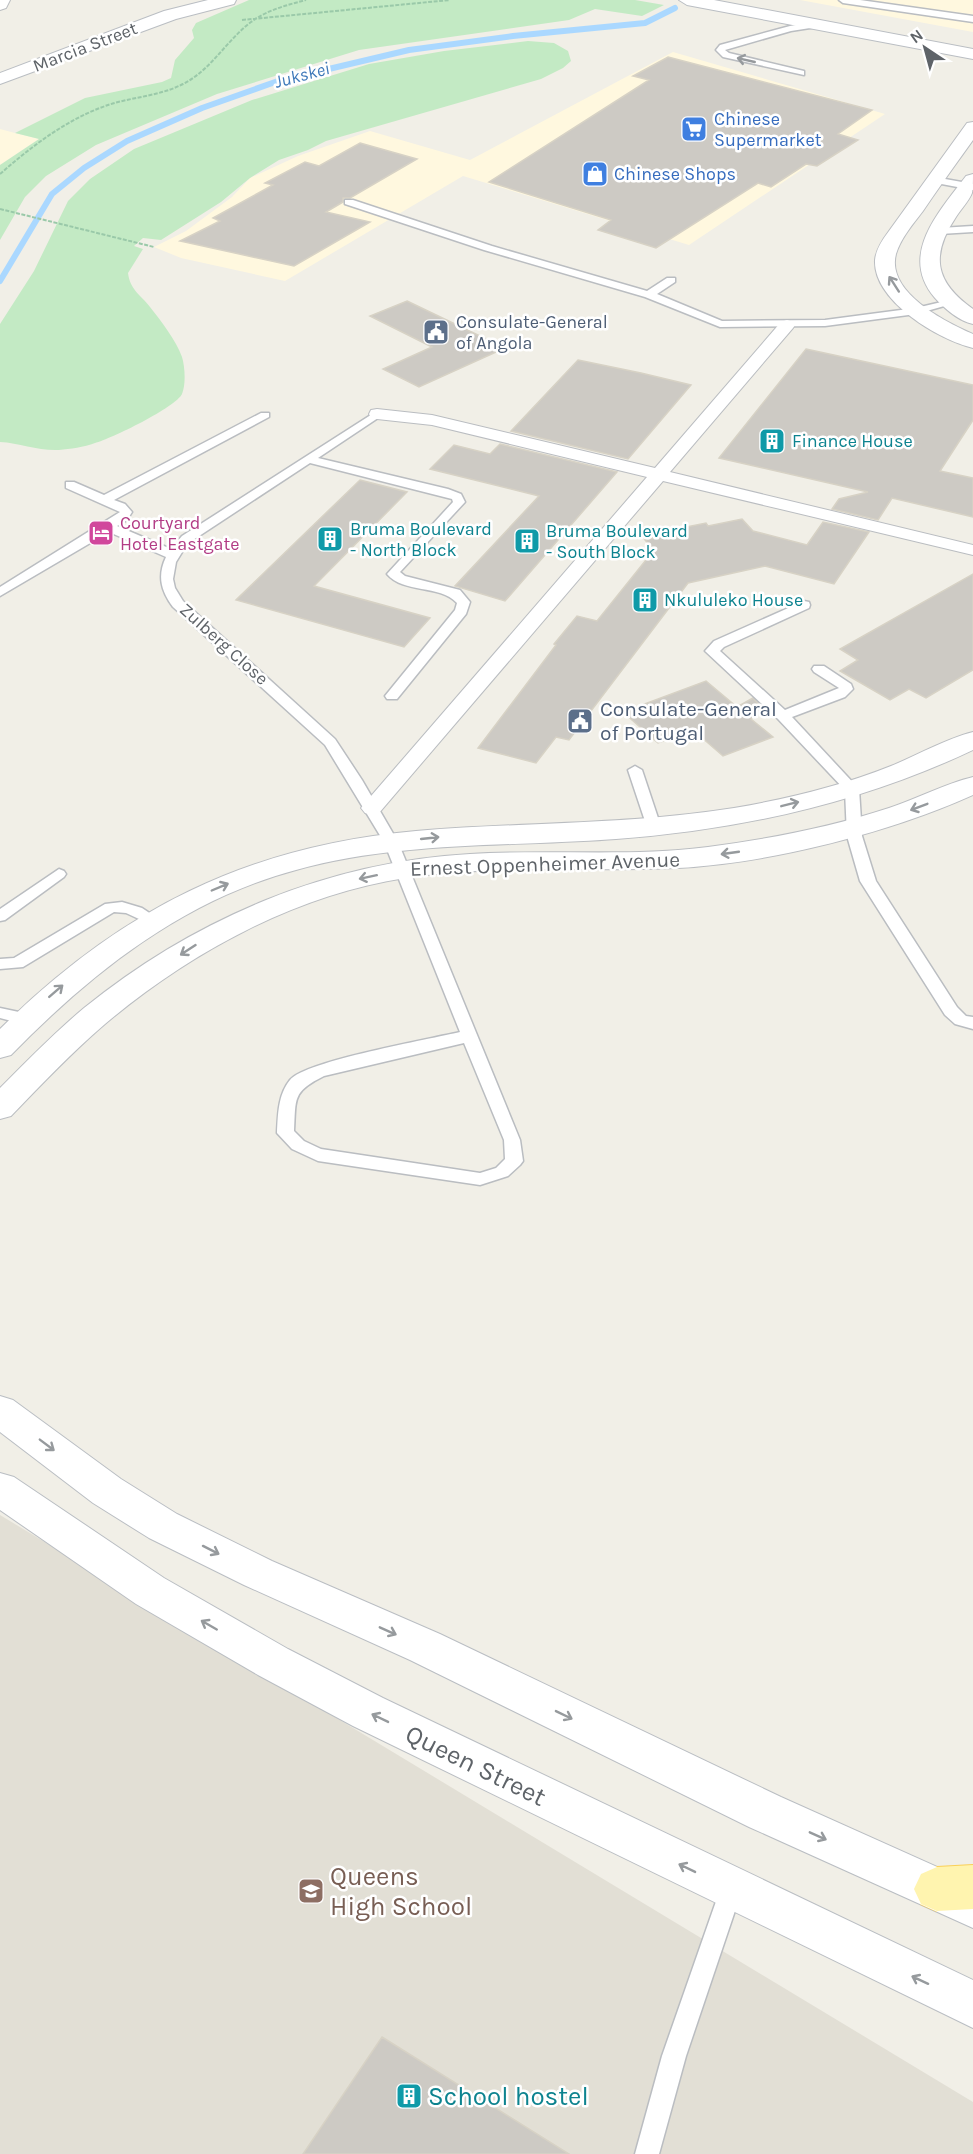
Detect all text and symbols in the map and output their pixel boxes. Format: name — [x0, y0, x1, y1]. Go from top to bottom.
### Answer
street label: Marcia Street — [30, 17, 140, 77]
north arrow — [895, 18, 955, 78]
text: N — [906, 25, 927, 47]
one-way arrow — [736, 53, 755, 65]
water label: Jukskei — [272, 57, 332, 93]
place label: Chinese Supermarket — [714, 108, 822, 151]
supermarket icon: Chinese Supermarket — [679, 114, 709, 144]
shop icon: Chinese Shops — [580, 159, 610, 189]
place label: Chinese Shops — [614, 163, 736, 185]
one-way arrow — [887, 276, 899, 293]
place label: Consulate-General of Angola — [456, 311, 608, 354]
public building icon: Consulate-General of Angola — [421, 317, 451, 347]
building icon: Finance House — [757, 426, 787, 456]
place label: Finance House — [792, 430, 913, 452]
place label: Courtyard Hotel Eastgate — [120, 512, 240, 555]
hotel icon: Courtyard Hotel Eastgate — [86, 518, 116, 548]
place label: Bruma Boulevard - North Block — [350, 518, 492, 561]
place label: Bruma Boulevard - South Block — [546, 520, 688, 563]
building icon: Bruma Boulevard - North Block — [315, 524, 345, 554]
building icon: Bruma Boulevard - South Block — [512, 526, 542, 556]
building icon: Nkululeko House — [630, 585, 660, 615]
place label: Nkululeko House — [664, 589, 803, 611]
street label: Zulberg Close — [175, 598, 273, 690]
place label: Consulate-General of Portugal — [600, 697, 777, 745]
public building icon: Consulate-General of Portugal — [565, 706, 595, 736]
one-way arrow — [780, 798, 799, 810]
one-way arrow — [910, 802, 929, 813]
one-way arrow — [419, 832, 439, 843]
street label: Ernest Oppenheimer Avenue — [410, 847, 680, 881]
one-way arrow — [720, 848, 740, 859]
one-way arrow — [359, 872, 379, 883]
one-way arrow — [211, 881, 229, 892]
one-way arrow — [181, 944, 197, 956]
one-way arrow — [49, 984, 64, 998]
one-way arrow — [39, 1439, 55, 1451]
one-way arrow — [202, 1544, 220, 1556]
one-way arrow — [201, 1619, 218, 1631]
one-way arrow — [379, 1626, 397, 1637]
one-way arrow — [555, 1710, 573, 1721]
one-way arrow — [372, 1712, 390, 1724]
street label: Queen Street — [400, 1718, 551, 1813]
one-way arrow — [809, 1831, 827, 1842]
place label: Queens High School — [330, 1861, 472, 1922]
one-way arrow — [679, 1862, 697, 1874]
school or university icon: Queens High School — [296, 1876, 326, 1906]
one-way arrow — [912, 1973, 930, 1985]
building icon: School hostel — [394, 2081, 424, 2111]
place label: School hostel — [428, 2081, 589, 2112]

